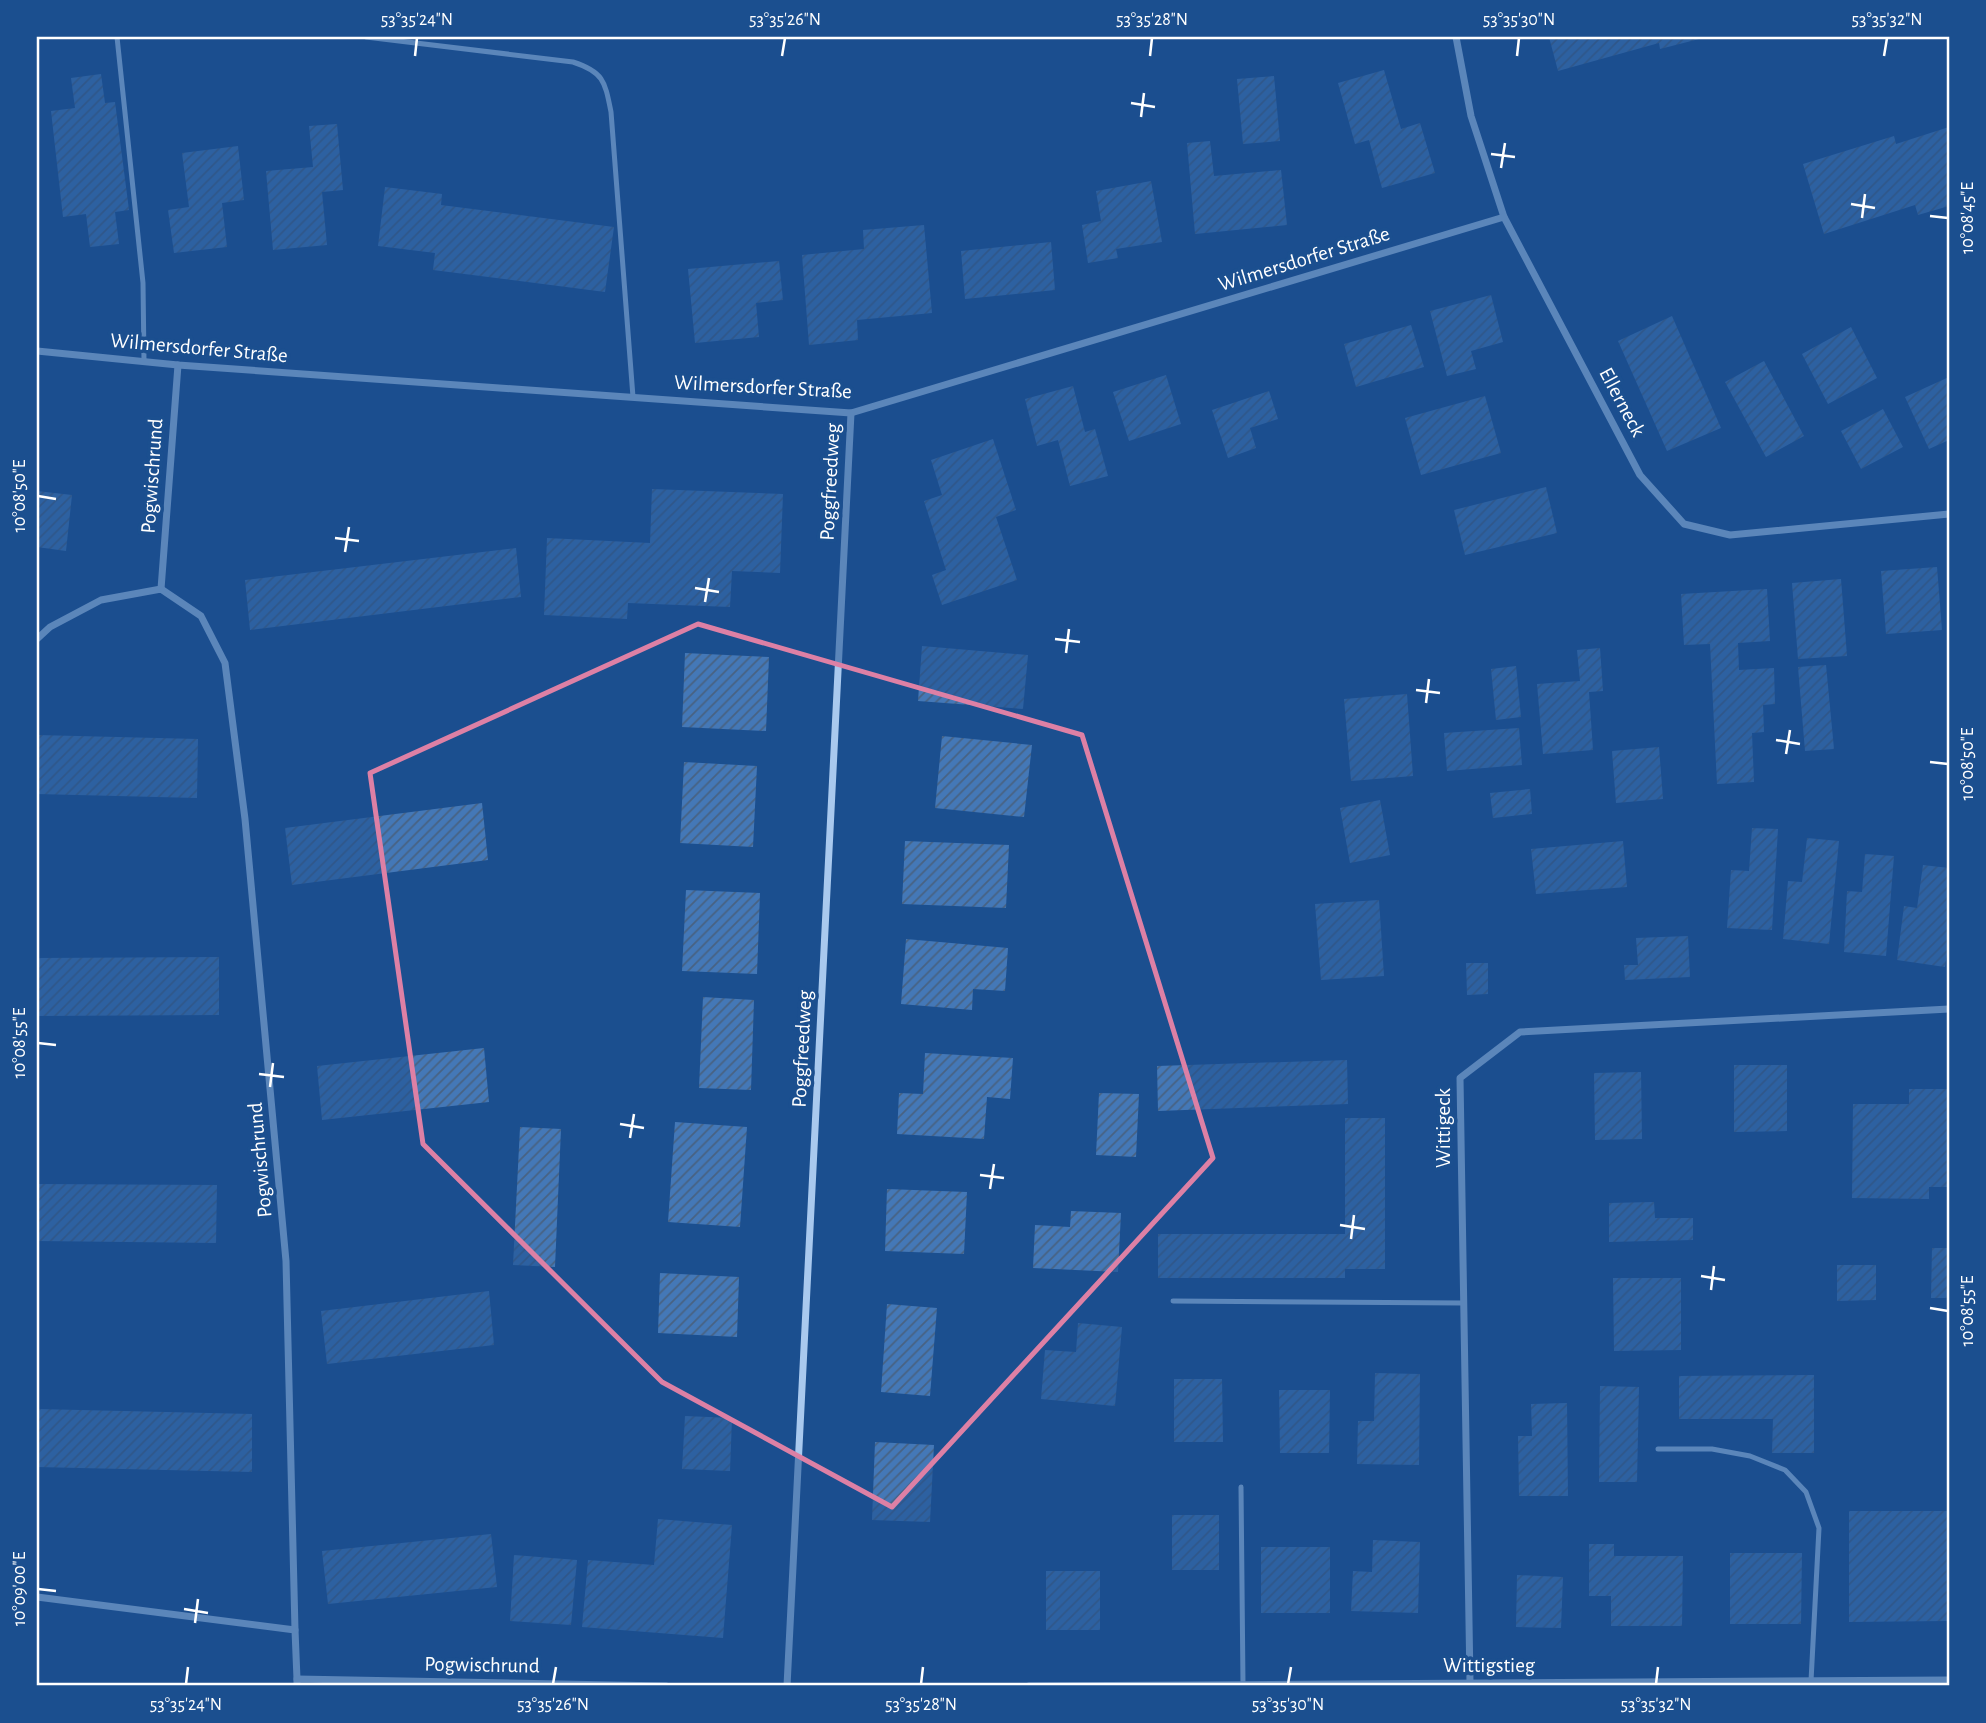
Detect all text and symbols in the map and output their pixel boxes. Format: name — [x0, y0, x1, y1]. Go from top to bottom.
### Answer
text: 53°35'24"N — [381, 11, 453, 29]
text: 53°35'26"N — [749, 11, 821, 29]
text: 53°35'28"N — [1116, 11, 1188, 29]
text: 53°35'30"N — [1483, 11, 1555, 29]
text: 53°35'32"N — [1851, 11, 1923, 29]
text: 10°08'45"E — [1959, 182, 1977, 254]
street label: Wilmersdorfer Straße — [1216, 223, 1392, 295]
street label: Wilmersdorfer Straße — [109, 330, 289, 366]
street label: Ellerneck — [1595, 364, 1649, 440]
street label: Wilmersdorfer Straße — [674, 372, 852, 402]
street label: Pogwischrund — [138, 418, 167, 534]
street label: Poggfreedweg — [816, 422, 844, 541]
text: 10°08'50"E — [11, 459, 29, 532]
text: 10°08'50"E — [1959, 727, 1977, 800]
street label: Poggfreedweg — [788, 989, 816, 1108]
text: 10°08'55"E — [11, 1007, 29, 1078]
street label: Wittigeck — [1433, 1088, 1454, 1168]
street label: Pogwischrund — [245, 1101, 275, 1218]
text: 10°08'55"E — [1959, 1275, 1977, 1346]
text: 10°09'00"E — [11, 1551, 29, 1626]
street label: Pogwischrund — [424, 1653, 540, 1677]
street label: Wittigstieg — [1443, 1655, 1536, 1676]
text: 53°35'24"N — [150, 1696, 222, 1714]
text: 53°35'26"N — [517, 1696, 589, 1714]
text: 53°35'28"N — [885, 1696, 957, 1714]
text: 53°35'30"N — [1252, 1696, 1324, 1714]
text: 53°35'32"N — [1620, 1696, 1692, 1714]

